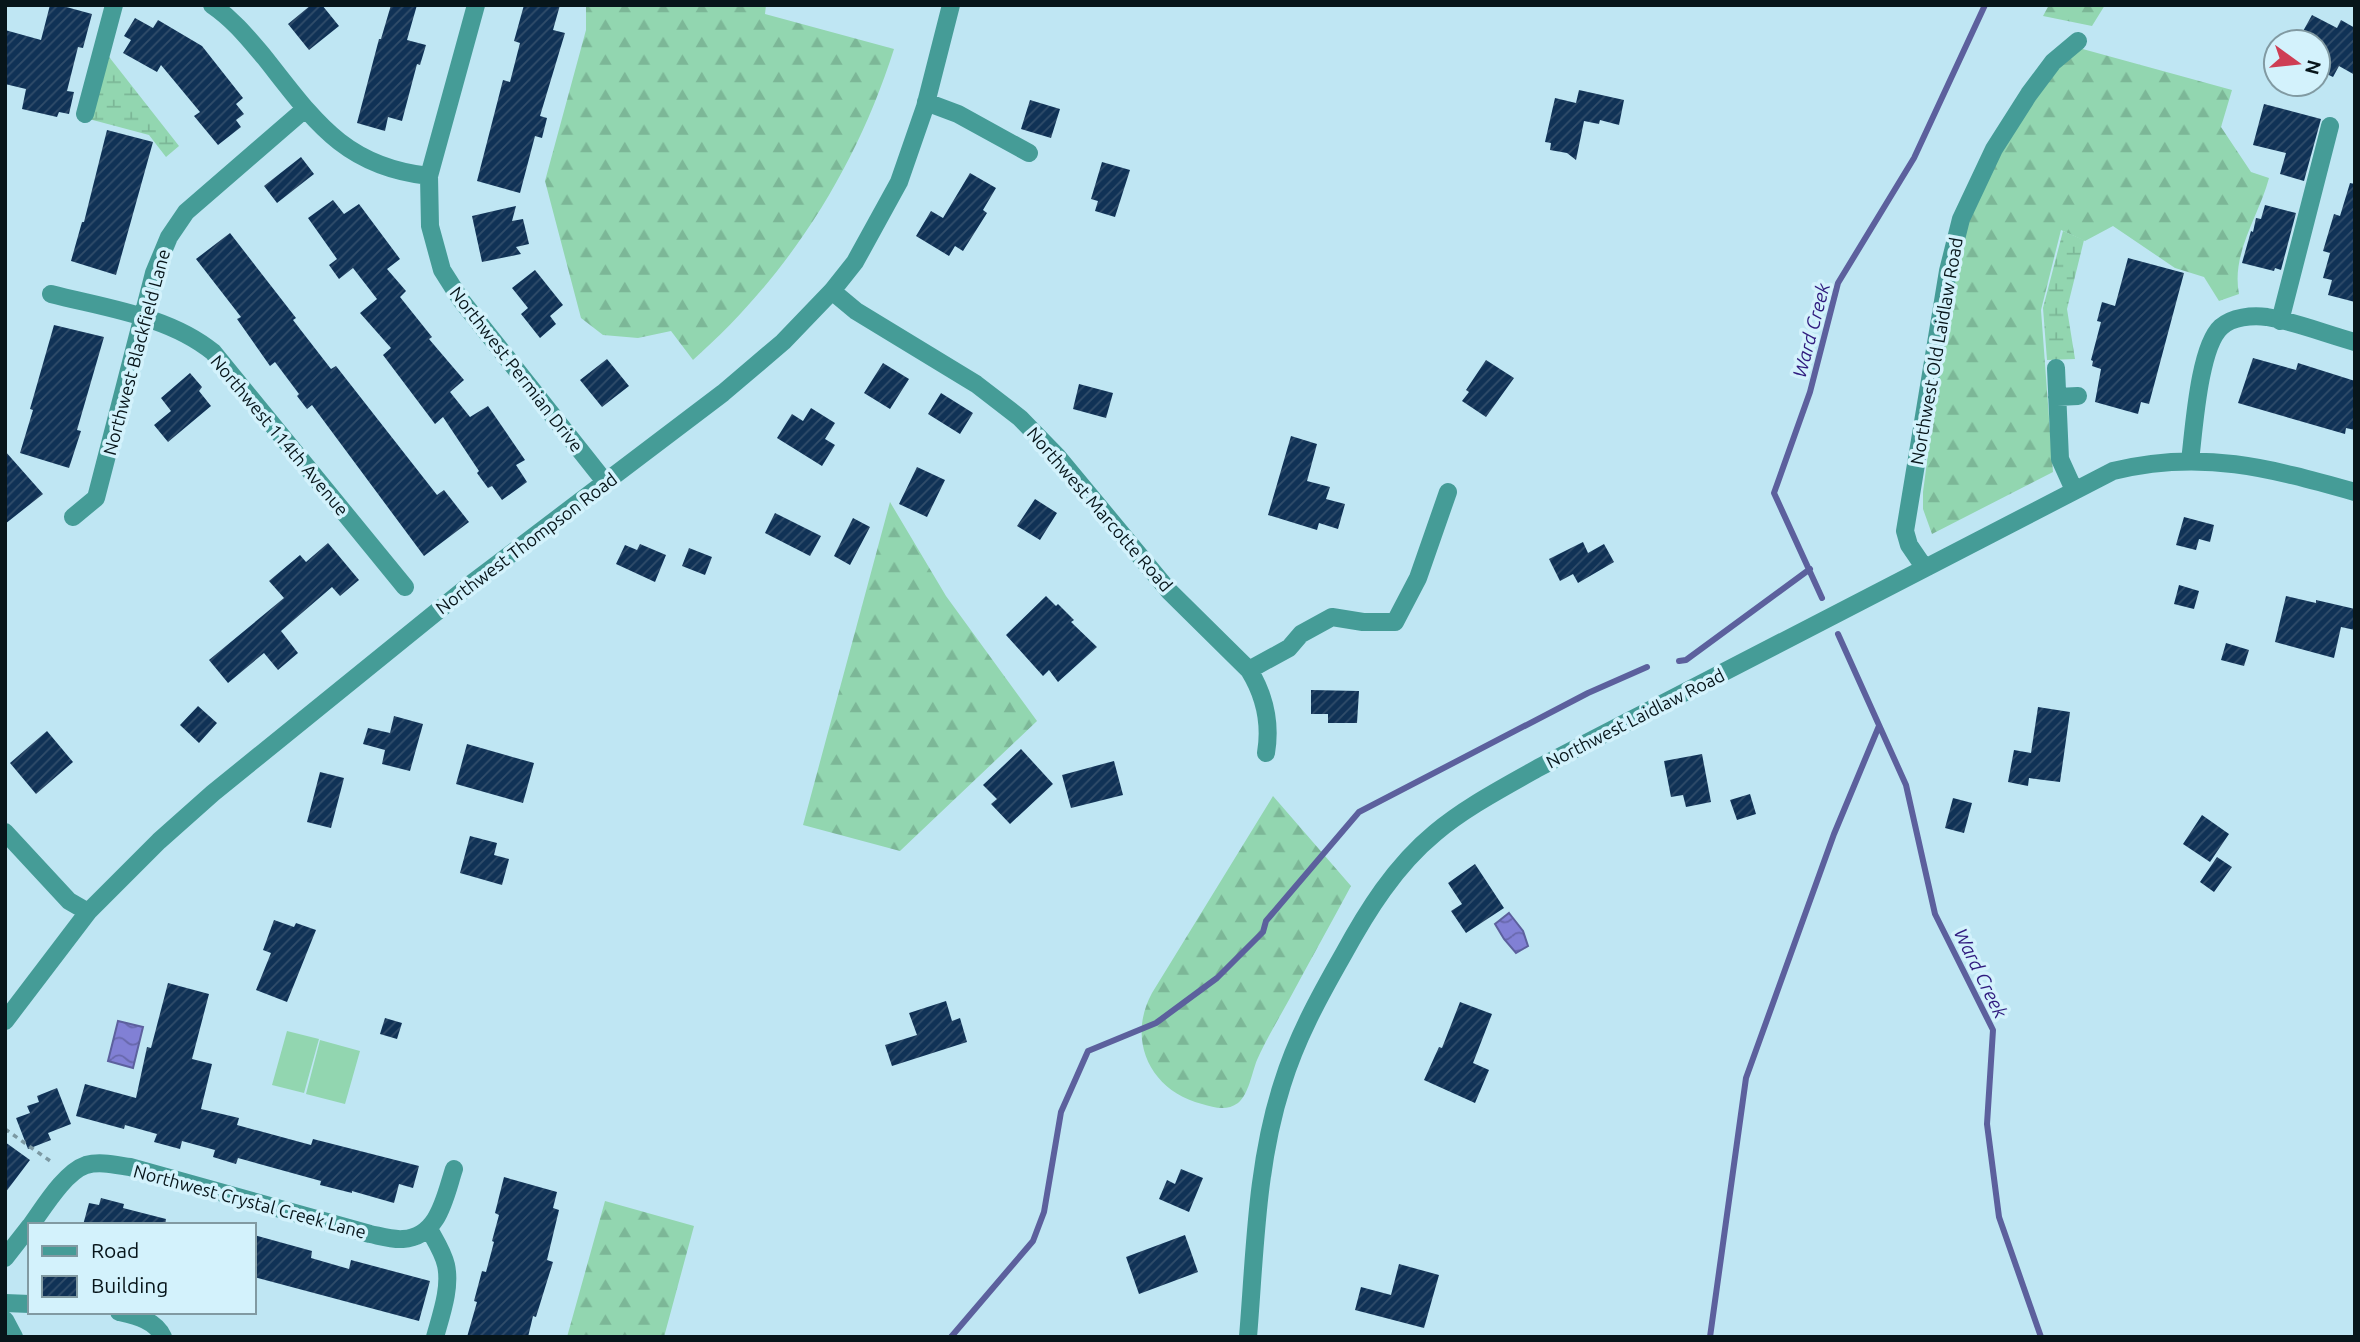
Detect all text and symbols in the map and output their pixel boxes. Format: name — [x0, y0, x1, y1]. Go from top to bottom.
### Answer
north arrow — [2262, 28, 2332, 98]
text: N — [2301, 58, 2326, 77]
street label: Northwest Old Laidlaw Road — [1906, 236, 1966, 466]
street label: Northwest Blackfield Lane — [99, 247, 173, 457]
water label: Ward Creek — [1788, 280, 1834, 380]
street label: Northwest Permian Drive — [446, 283, 588, 455]
street label: Northwest 114th Avenue — [207, 351, 353, 519]
street label: Northwest Marcotte Road — [1023, 423, 1177, 595]
street label: Northwest Thompson Road — [432, 468, 620, 618]
street label: Northwest Laidlaw Road — [1543, 664, 1727, 772]
water label: Ward Creek — [1950, 925, 2012, 1022]
street label: Northwest Crystal Creek Lane — [132, 1160, 368, 1242]
legend — [28, 1223, 256, 1314]
text: Road — [91, 1238, 139, 1262]
text: Building — [91, 1273, 168, 1297]

